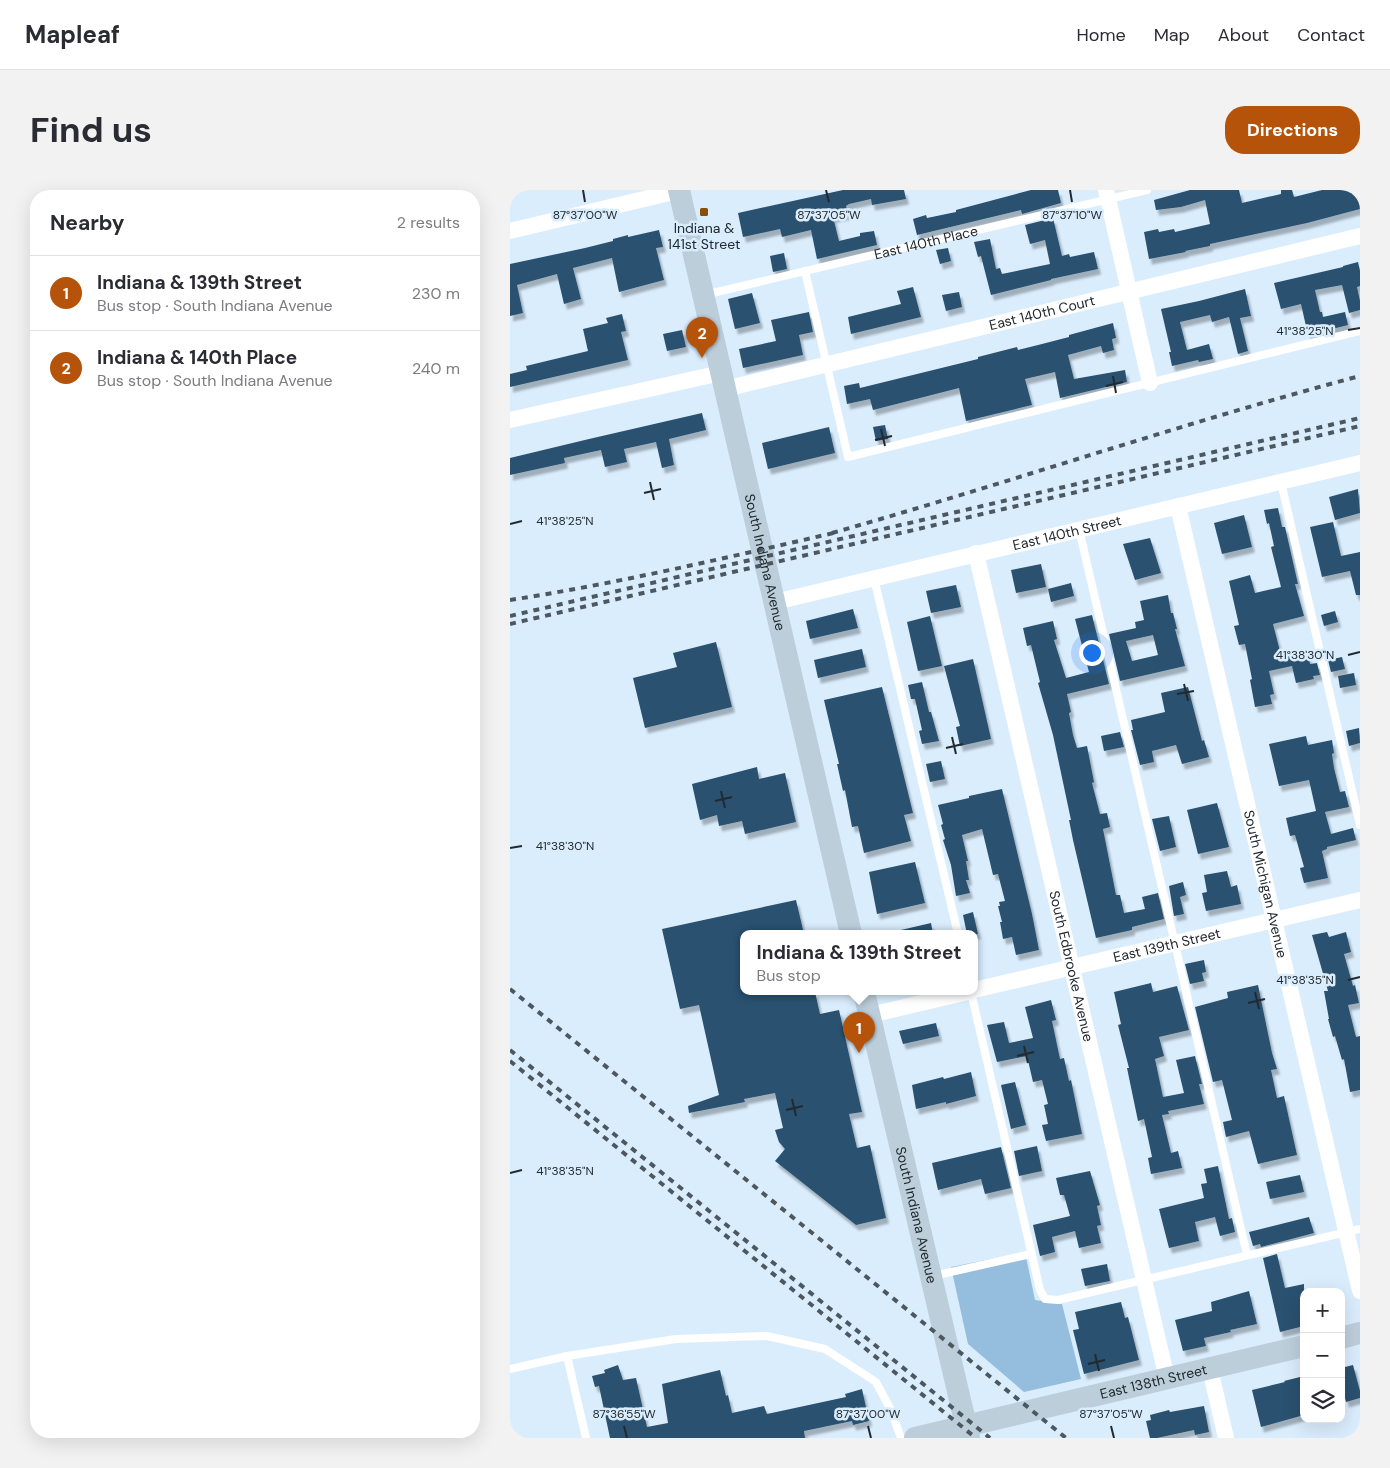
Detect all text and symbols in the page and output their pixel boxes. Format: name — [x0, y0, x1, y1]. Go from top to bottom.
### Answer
text: Mapleaf — [25, 19, 120, 50]
text: Home — [1076, 23, 1126, 47]
text: Map — [1154, 23, 1190, 47]
text: About — [1218, 23, 1269, 47]
text: Contact — [1297, 23, 1365, 47]
button: Directions — [1225, 106, 1360, 154]
text: Find us — [30, 107, 152, 153]
marker: Indiana & 141st Street — [698, 206, 710, 218]
text: 87°37'00"W — [553, 207, 618, 223]
text: 87°37'05"W — [797, 207, 861, 223]
text: 87°37'10"W — [1042, 207, 1102, 223]
text: Nearby — [50, 209, 124, 237]
text: 2 results — [397, 212, 460, 233]
place label: Indiana & 141st Street — [668, 219, 740, 253]
street label: East 140th Place — [872, 221, 980, 263]
text: Indiana & 139th Street — [97, 270, 302, 295]
text: 1 — [63, 283, 69, 304]
text: 230 m — [412, 283, 460, 304]
street label: East 140th Court — [987, 291, 1097, 334]
text: Bus stop · South Indiana Avenue — [97, 295, 333, 316]
pin: 2 — [686, 317, 718, 358]
text: 41°38'25"N — [1276, 323, 1334, 339]
text: Indiana & 140th Place — [97, 345, 297, 370]
text: 2 — [61, 358, 71, 379]
text: 240 m — [412, 358, 460, 379]
text: Bus stop · South Indiana Avenue — [97, 370, 333, 391]
street label: South Indiana Avenue — [741, 492, 790, 632]
street label: East 140th Street — [1011, 511, 1123, 554]
text: 41°38'25"N — [536, 513, 594, 529]
your location — [1079, 640, 1105, 666]
text: 41°38'30"N — [1276, 647, 1334, 663]
street label: South Michigan Avenue — [1240, 808, 1291, 960]
text: 41°38'30"N — [536, 838, 594, 854]
street label: South Edbrooke Avenue — [1045, 889, 1098, 1044]
street label: East 139th Street — [1111, 924, 1222, 966]
popup — [740, 930, 978, 995]
text: Indiana & 139th Street — [756, 940, 962, 965]
text: Bus stop — [756, 965, 821, 986]
text: 41°38'35"N — [1276, 972, 1334, 988]
pin: 1 — [843, 1012, 875, 1053]
street label: South Indiana Avenue — [892, 1145, 941, 1285]
text: 41°38'35"N — [536, 1163, 594, 1179]
map controls — [1300, 1288, 1345, 1423]
button: + — [1300, 1288, 1345, 1333]
button: − — [1300, 1333, 1345, 1378]
street label: East 138th Street — [1098, 1360, 1209, 1403]
button: layers — [1300, 1378, 1345, 1423]
text: 87°36'55"W — [592, 1406, 656, 1422]
text: 87°37'00"W — [836, 1406, 901, 1422]
text: 87°37'05"W — [1079, 1406, 1143, 1422]

